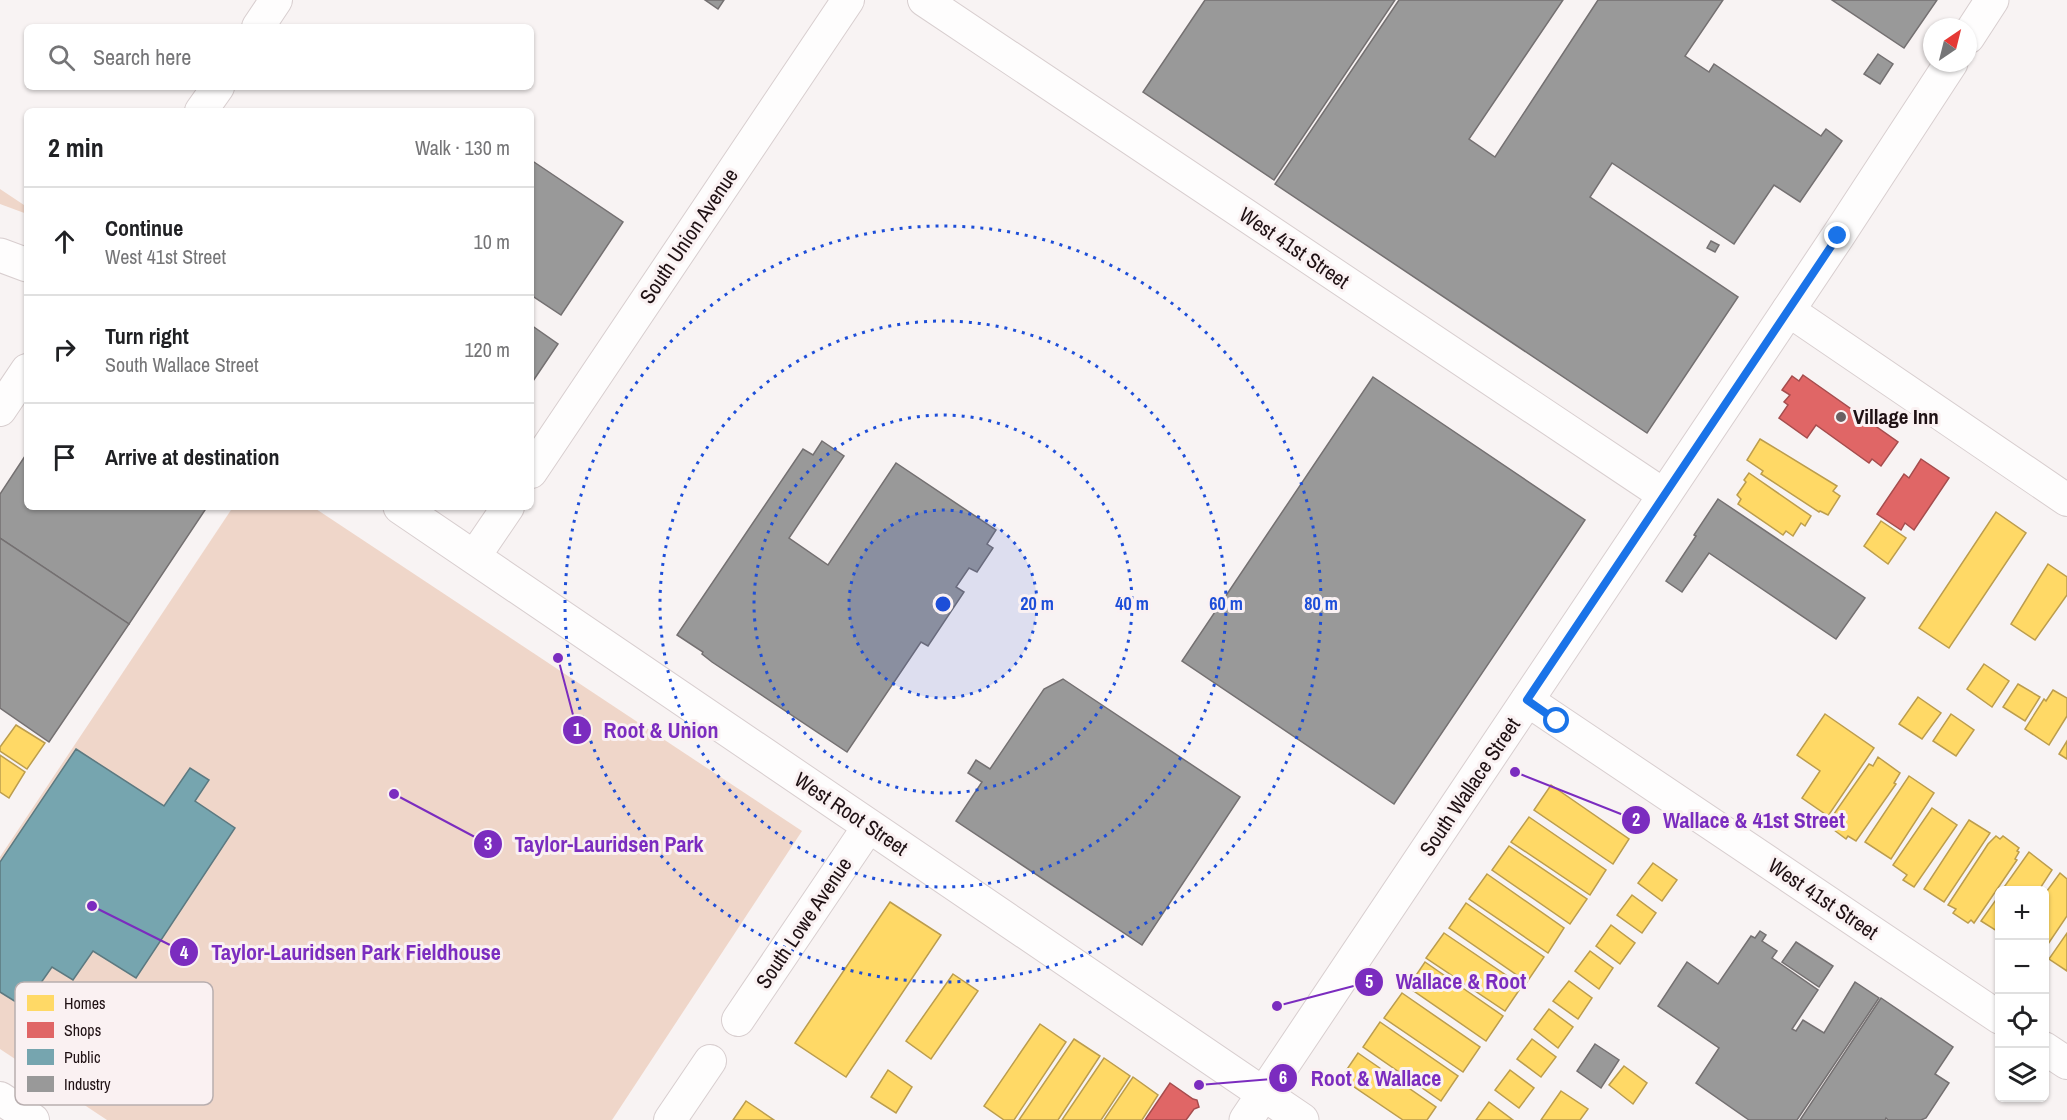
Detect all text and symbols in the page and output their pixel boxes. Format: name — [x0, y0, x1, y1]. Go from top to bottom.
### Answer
north arrow — [1923, 18, 1977, 72]
search box — [24, 24, 534, 90]
icon: search — [45, 41, 78, 74]
text: Search here — [93, 42, 191, 72]
text: 2 min — [48, 130, 104, 165]
text: Walk · 130 m — [415, 134, 510, 161]
street label: South Union Avenue — [632, 162, 745, 309]
street label: West 41st Street — [1234, 200, 1355, 295]
text: Continue — [105, 213, 183, 243]
route end — [1824, 222, 1850, 248]
icon: ahead — [48, 225, 81, 258]
text: 10 m — [474, 228, 510, 255]
text: West 41st Street — [105, 243, 226, 270]
text: Turn right — [105, 321, 189, 351]
icon: right — [48, 333, 81, 366]
text: 120 m — [464, 336, 510, 363]
text: South Wallace Street — [105, 351, 258, 378]
place label: Village Inn — [1853, 402, 1939, 431]
marker: Village Inn — [1834, 410, 1848, 424]
icon: arrive — [48, 441, 81, 474]
text: Arrive at destination — [105, 442, 279, 472]
text: 20 m — [1020, 591, 1054, 616]
text: 40 m — [1115, 591, 1149, 616]
text: 60 m — [1209, 591, 1243, 616]
text: 80 m — [1304, 591, 1338, 616]
centre of rings — [933, 594, 953, 614]
route start — [1543, 707, 1569, 733]
callout: Root & Union — [562, 710, 731, 750]
street label: South Wallace Street — [1413, 712, 1527, 862]
text: Root & Union — [603, 715, 719, 745]
text: 1 — [573, 717, 582, 742]
street label: West Root Street — [789, 765, 914, 862]
callout: Wallace & 41st Street — [1621, 800, 1857, 840]
text: Wallace & 41st Street — [1663, 805, 1845, 835]
text: 2 — [1632, 807, 1640, 832]
callout: Taylor-Lauridsen Park — [473, 824, 716, 864]
text: Taylor-Lauridsen Park — [514, 829, 705, 859]
text: 3 — [484, 831, 492, 856]
street label: South Lowe Avenue — [749, 851, 858, 994]
street label: West 41st Street — [1763, 851, 1884, 946]
map controls — [1995, 886, 2049, 1102]
button: + — [1995, 886, 2049, 940]
callout: Taylor-Lauridsen Park Fieldhouse — [169, 932, 513, 972]
text: Taylor-Lauridsen Park Fieldhouse — [211, 937, 501, 967]
text: 4 — [180, 940, 189, 965]
button: − — [1995, 940, 2049, 994]
callout: Wallace & Root — [1354, 962, 1539, 1002]
text: Wallace & Root — [1396, 966, 1526, 996]
text: 5 — [1365, 969, 1373, 994]
legend — [15, 982, 213, 1105]
text: Homes — [64, 992, 106, 1014]
button: locate — [1995, 994, 2049, 1048]
text: Shops — [64, 1019, 101, 1041]
text: Public — [64, 1046, 101, 1068]
button: layers — [1995, 1048, 2049, 1102]
callout: Root & Wallace — [1268, 1058, 1453, 1098]
text: Root & Wallace — [1311, 1063, 1441, 1093]
text: 6 — [1279, 1065, 1287, 1090]
text: Industry — [64, 1073, 111, 1095]

